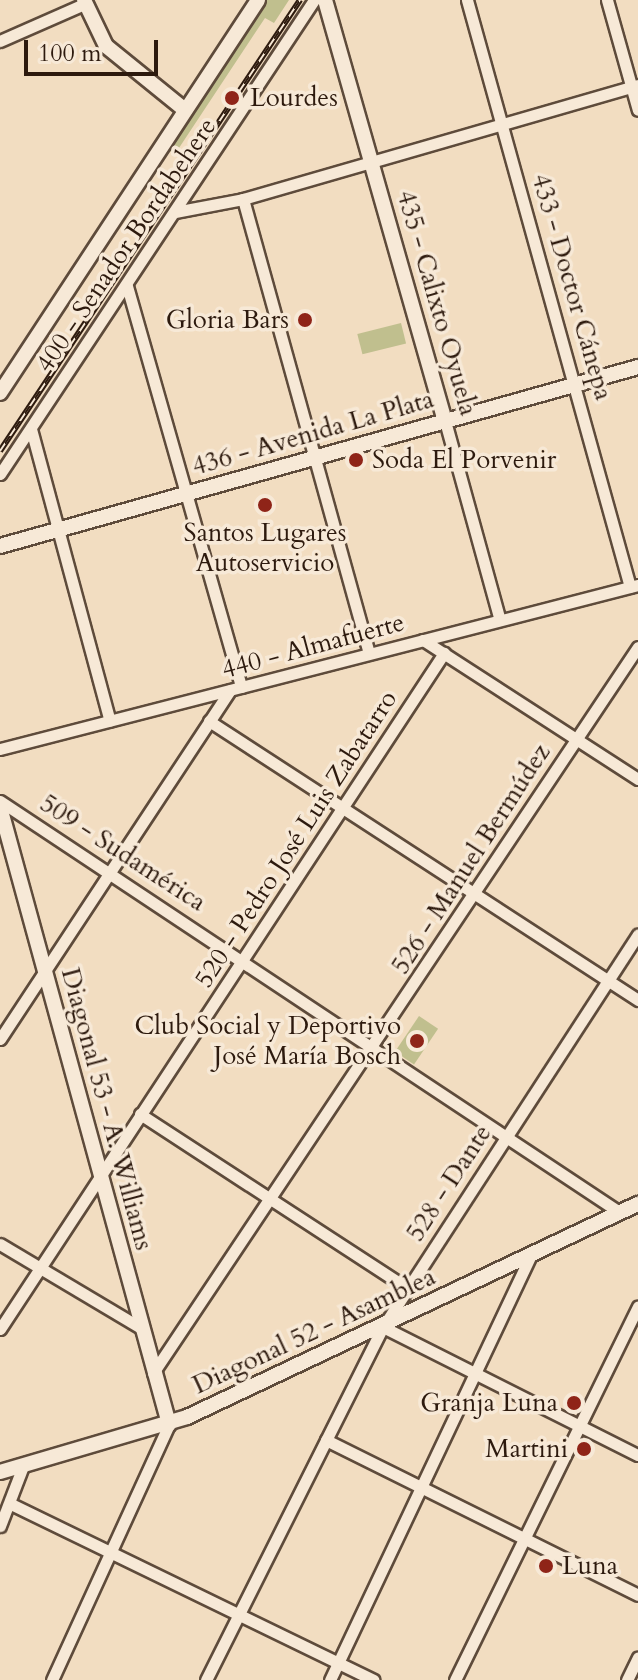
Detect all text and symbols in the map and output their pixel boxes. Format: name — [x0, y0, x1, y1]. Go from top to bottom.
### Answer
scale bar — [28, 24, 162, 74]
text: 100 m — [38, 37, 102, 70]
place label: Lourdes — [250, 82, 338, 114]
marker: Lourdes — [221, 87, 243, 109]
street label: 400 - Senador Bordabehere — [29, 112, 223, 378]
street label: 433 - Doctor Cánepa — [525, 170, 619, 404]
street label: 435 - Calixto Oyuela — [390, 187, 484, 419]
place label: Gloria Bars — [166, 304, 289, 336]
marker: Gloria Bars — [296, 311, 314, 329]
street label: 436 - Avenida La Plata — [189, 384, 437, 482]
place label: Soda El Porvenir — [372, 444, 556, 476]
marker: Soda El Porvenir — [347, 451, 365, 469]
marker: Santos Lugares Autoservicio — [256, 496, 274, 514]
place label: Santos Lugares Autoservicio — [184, 517, 346, 578]
street label: 440 - Almafuerte — [218, 607, 408, 685]
street label: 520 - Pedro José Luis Zabatarro — [188, 685, 404, 993]
street label: 526 - Manuel Bermúdez — [385, 738, 557, 980]
street label: 509 - Sudamérica — [34, 788, 212, 918]
street label: Diagonal 53 - A. Williams — [54, 965, 160, 1253]
place label: Club Social y Deportivo José María Bosch — [134, 1010, 401, 1072]
marker: Club Social y Deportivo José María Bosch — [408, 1032, 426, 1050]
street label: 528 - Dante — [400, 1119, 498, 1247]
street label: Diagonal 52 - Asamblea — [188, 1261, 440, 1401]
place label: Granja Luna — [420, 1387, 558, 1419]
marker: Granja Luna — [565, 1394, 583, 1412]
place label: Martini — [485, 1433, 568, 1465]
marker: Martini — [575, 1440, 593, 1458]
place label: Luna — [562, 1550, 618, 1582]
marker: Luna — [537, 1557, 555, 1575]

